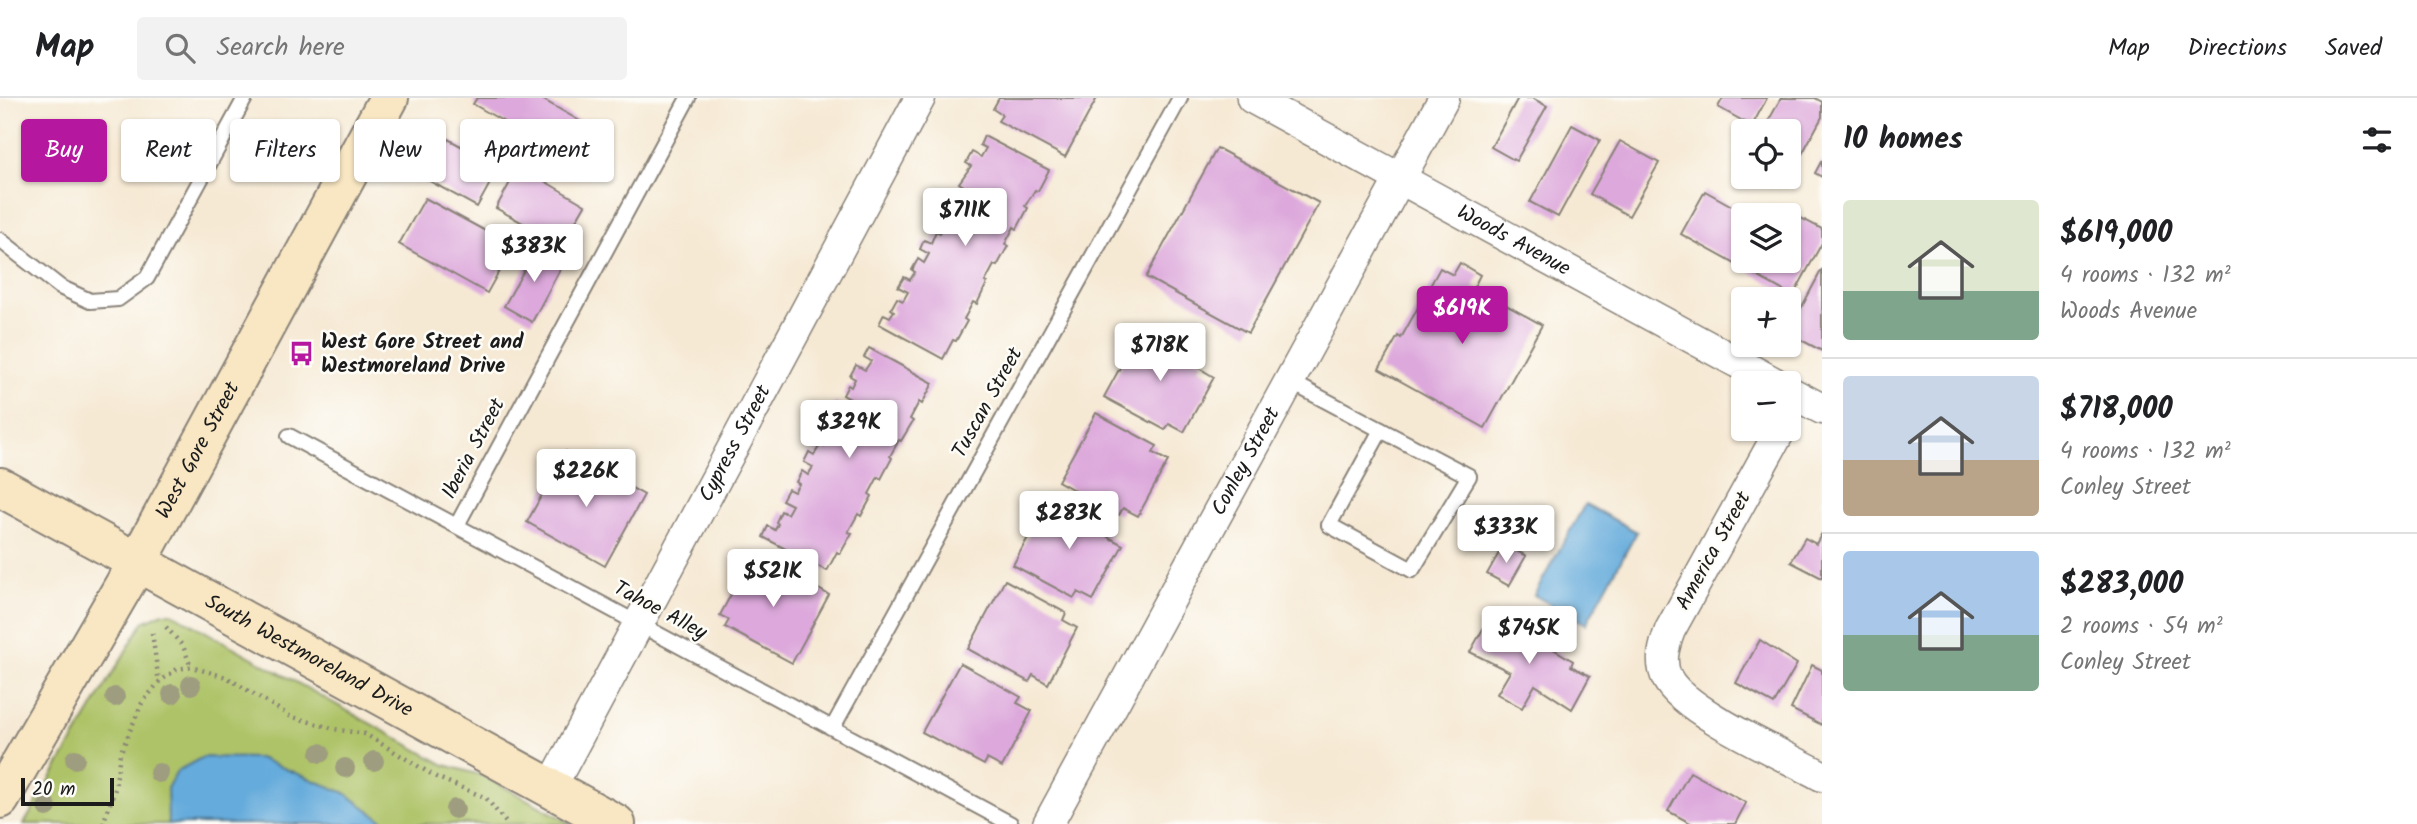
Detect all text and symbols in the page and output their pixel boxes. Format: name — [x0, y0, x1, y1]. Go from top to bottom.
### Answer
search box — [137, 17, 627, 80]
text: Map — [35, 22, 95, 75]
text: Search here — [217, 27, 345, 69]
icon: search — [161, 29, 199, 67]
text: Map — [2108, 29, 2150, 68]
text: Directions — [2188, 29, 2287, 68]
text: Saved — [2325, 29, 2382, 68]
text: 10 homes — [1843, 116, 1963, 164]
chip: Buy — [21, 119, 107, 182]
chip: Rent — [121, 119, 216, 182]
chip: Filters — [230, 119, 340, 182]
chip: New — [354, 119, 446, 182]
chip: Apartment — [460, 119, 614, 182]
map controls — [1731, 119, 1801, 441]
button: locate — [1731, 119, 1801, 189]
icon: filters — [2358, 121, 2396, 159]
pin: $711K — [916, 188, 1014, 248]
text: $711K — [939, 193, 991, 229]
street label: Woods Avenue — [1451, 196, 1577, 285]
button: layers — [1731, 203, 1801, 273]
text: $619,000 — [2060, 210, 2172, 258]
pin: $383K — [485, 225, 583, 284]
icon: home — [1899, 228, 1983, 312]
text: $383K — [501, 229, 567, 265]
text: 4 rooms · 132 m² — [2060, 258, 2231, 294]
pin: $619K — [1413, 286, 1511, 346]
button: + — [1731, 287, 1801, 357]
text: $619K — [1433, 291, 1491, 327]
text: Woods Avenue — [2060, 294, 2197, 330]
pin: $718K — [1111, 324, 1209, 383]
place label: West Gore Street and Westmoreland Drive — [321, 326, 524, 383]
text: $718K — [1131, 328, 1189, 364]
bus stop icon: West Gore Street and Westmoreland Drive — [287, 340, 315, 368]
street label: Tuscan Street — [944, 341, 1033, 465]
button: − — [1731, 371, 1801, 441]
street label: West Gore Street — [147, 375, 249, 525]
street label: Cypress Street — [690, 378, 780, 508]
text: $718,000 — [2060, 386, 2173, 434]
street label: Iberia Street — [434, 392, 515, 506]
pin: $329K — [800, 400, 898, 460]
street label: Conley Street — [1203, 400, 1289, 522]
icon: home — [1899, 404, 1983, 488]
text: $329K — [816, 405, 882, 441]
text: 4 rooms · 132 m² — [2060, 434, 2231, 470]
pin: $226K — [537, 450, 635, 509]
text: $226K — [553, 454, 619, 490]
text: Conley Street — [2060, 470, 2191, 506]
street label: America Street — [1668, 485, 1761, 617]
pin: $283K — [1020, 491, 1118, 551]
text: $283K — [1035, 496, 1103, 532]
pin: $333K — [1457, 505, 1555, 565]
text: $333K — [1473, 510, 1539, 546]
pin: $521K — [724, 550, 822, 609]
text: $521K — [743, 554, 803, 590]
text: $283,000 — [2060, 561, 2183, 609]
street label: Tahoe Alley — [607, 572, 713, 650]
icon: home — [1899, 579, 1983, 663]
street label: South Westmoreland Drive — [199, 586, 419, 727]
pin: $745K — [1480, 606, 1578, 666]
text: 2 rooms · 54 m² — [2060, 609, 2223, 645]
text: $745K — [1498, 611, 1560, 647]
text: Conley Street — [2060, 645, 2191, 681]
scale bar — [21, 775, 114, 807]
text: 20 m — [32, 775, 75, 805]

